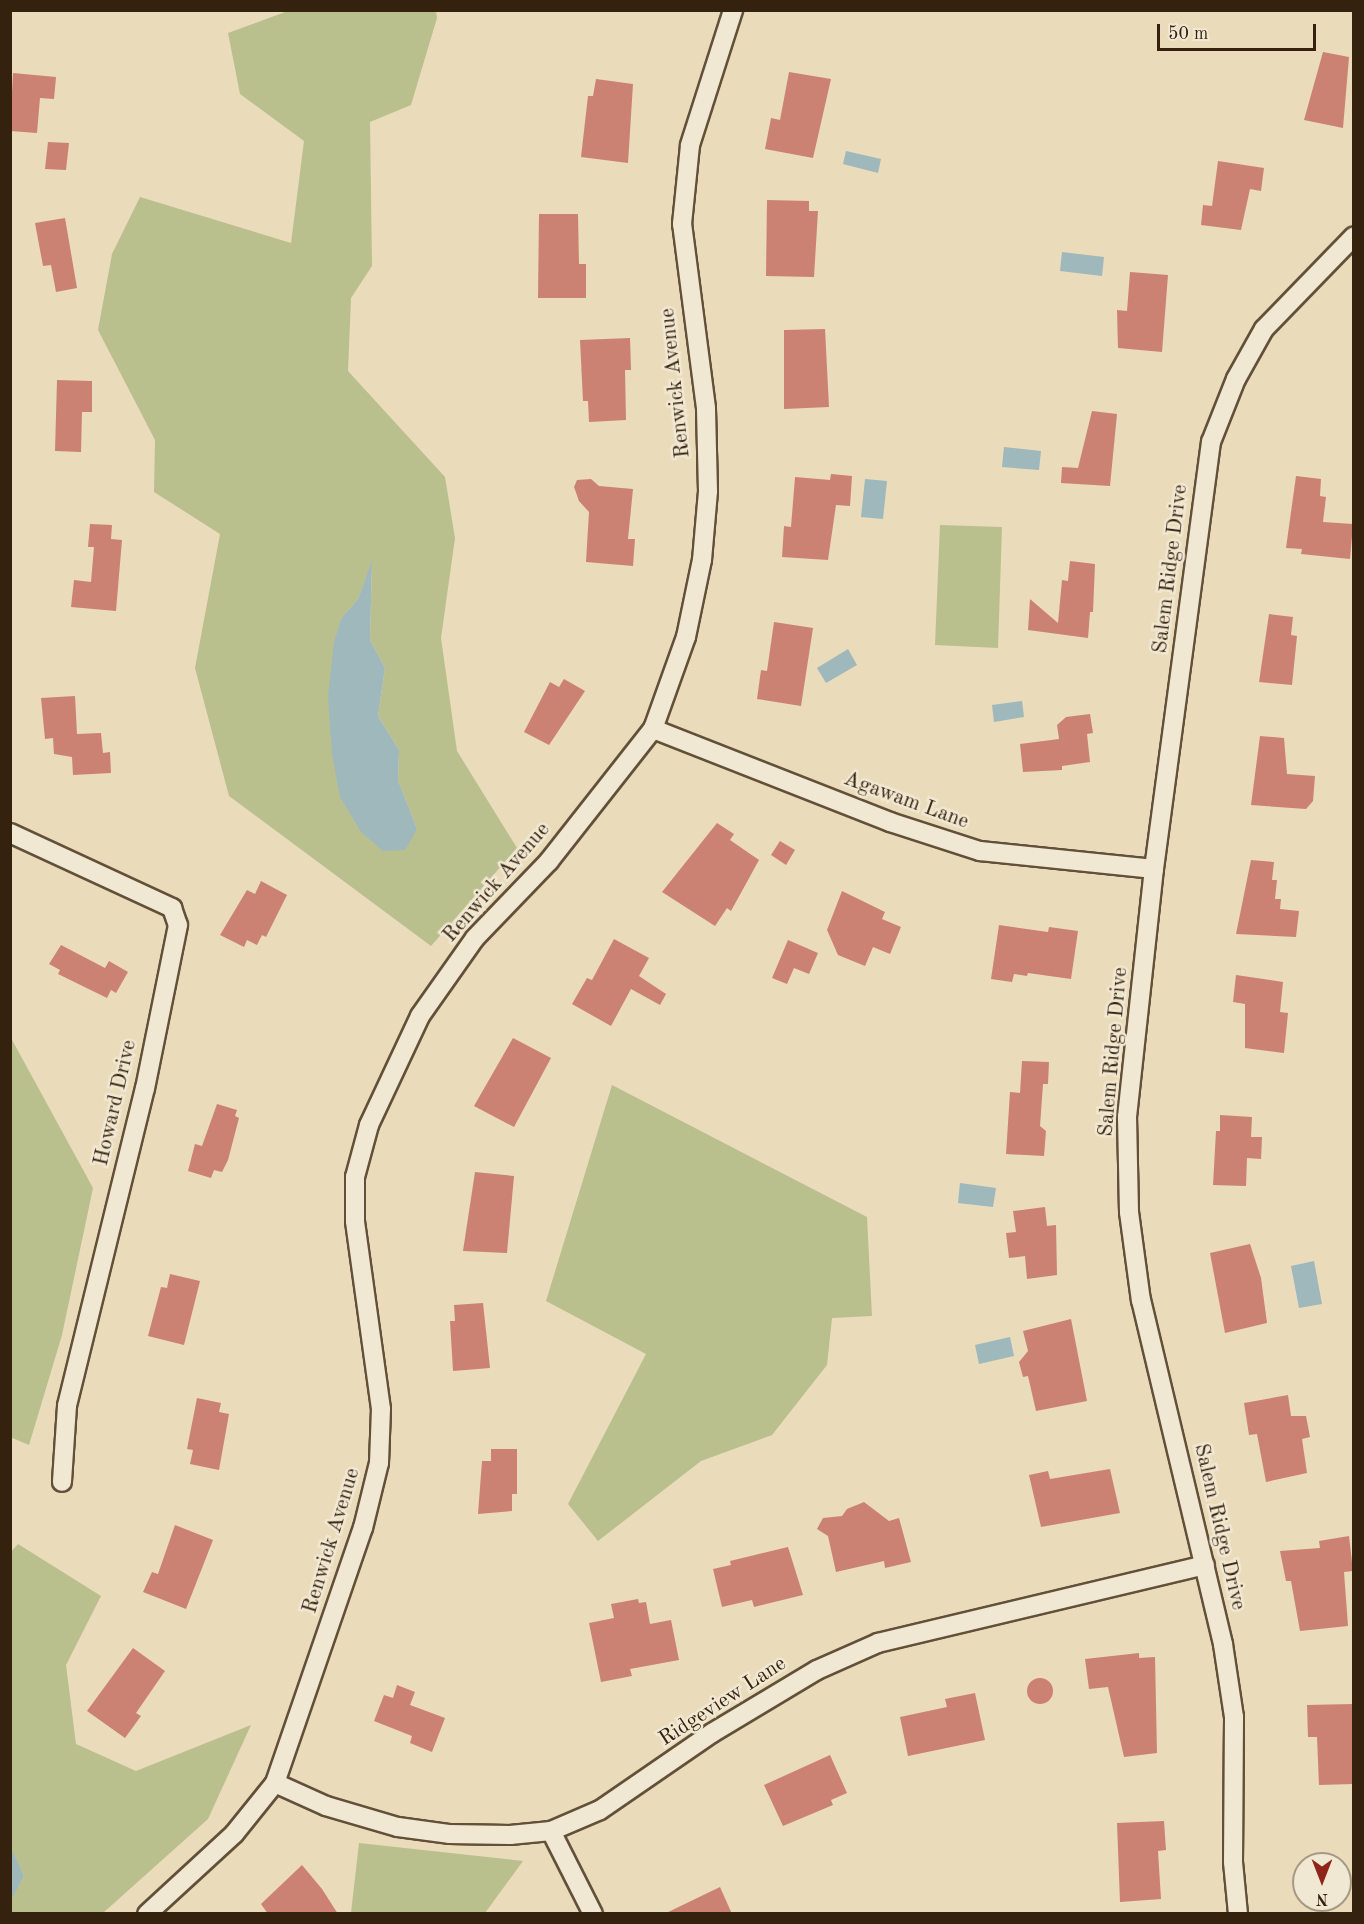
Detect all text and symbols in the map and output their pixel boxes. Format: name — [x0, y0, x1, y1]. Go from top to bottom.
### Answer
scale bar — [1160, 12, 1319, 50]
text: 50 m — [1168, 25, 1208, 43]
street label: Renwick Avenue — [656, 307, 696, 459]
street label: Salem Ridge Drive — [1148, 483, 1194, 655]
street label: Agawam Lane — [840, 767, 972, 835]
street label: Renwick Avenue — [438, 818, 556, 948]
street label: Salem Ridge Drive — [1094, 966, 1134, 1138]
street label: Howard Drive — [89, 1038, 143, 1168]
street label: Salem Ridge Drive — [1188, 1441, 1250, 1613]
street label: Renwick Avenue — [298, 1465, 366, 1617]
street label: Ridgeview Lane — [655, 1651, 791, 1753]
north arrow — [1292, 1852, 1352, 1912]
text: N — [1316, 1890, 1328, 1906]

